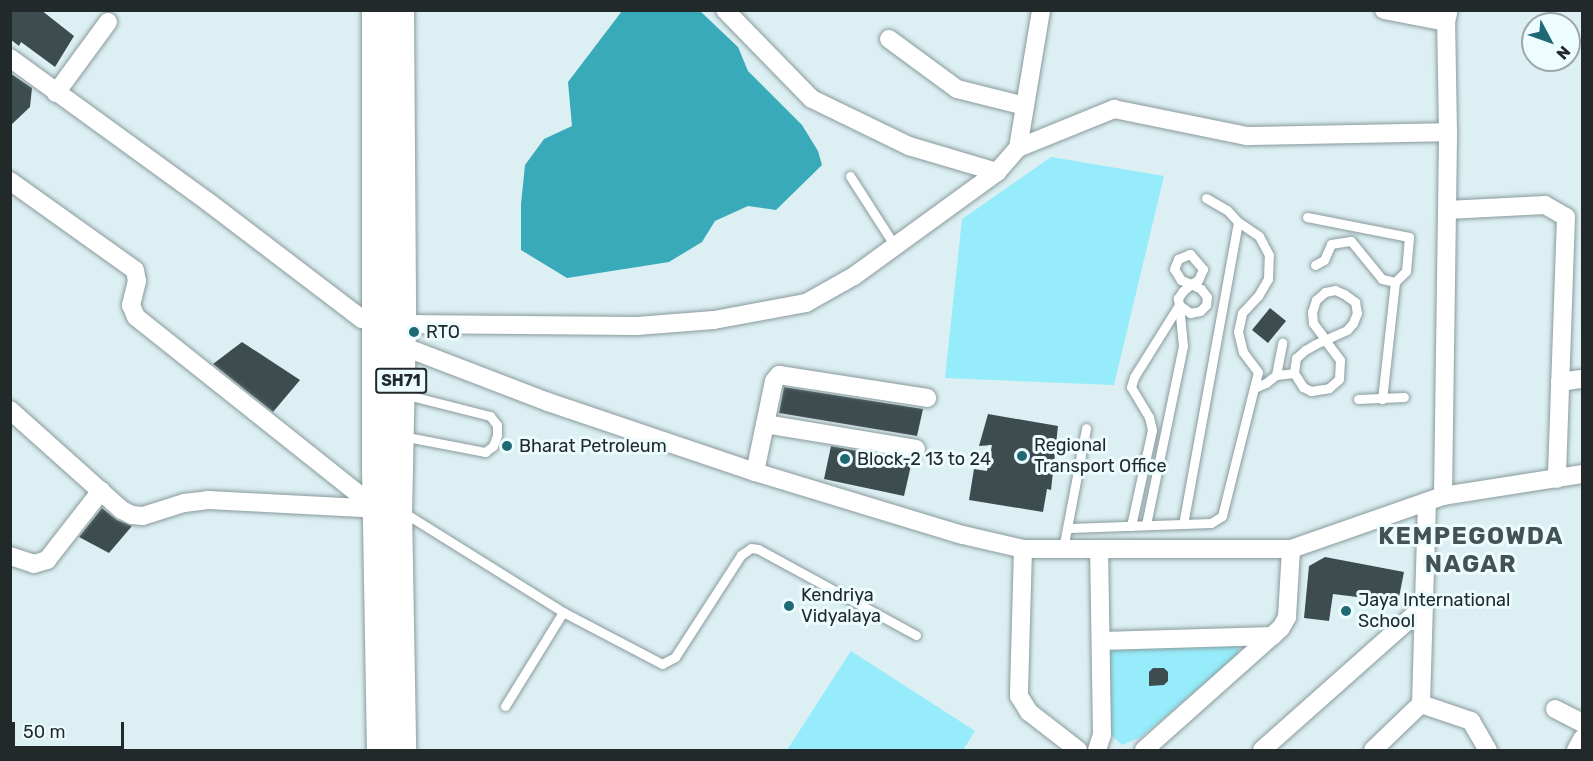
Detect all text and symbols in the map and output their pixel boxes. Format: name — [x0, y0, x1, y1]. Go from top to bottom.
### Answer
north arrow — [1521, 12, 1581, 72]
text: N — [1553, 42, 1574, 63]
place label: RTO — [426, 321, 460, 343]
marker: RTO — [407, 325, 421, 339]
road number: SH71 — [374, 368, 428, 394]
place label: Bharat Petroleum — [519, 435, 667, 457]
place label: Regional Transport Office — [1034, 435, 1167, 478]
marker: Bharat Petroleum — [500, 439, 514, 453]
place label: Block-2 13 to 24 — [857, 448, 991, 470]
marker: Regional Transport Office — [1015, 449, 1029, 463]
marker: Block-2 13 to 24 — [838, 452, 852, 466]
district label: KEMPEGOWDA NAGAR — [1378, 523, 1564, 579]
place label: Kendriya Vidyalaya — [801, 585, 881, 628]
place label: Jaya International School — [1358, 590, 1510, 632]
marker: Kendriya Vidyalaya — [782, 599, 796, 613]
marker: Jaya International School — [1339, 604, 1353, 618]
scale bar — [15, 710, 128, 748]
text: 50 m — [23, 721, 66, 743]

